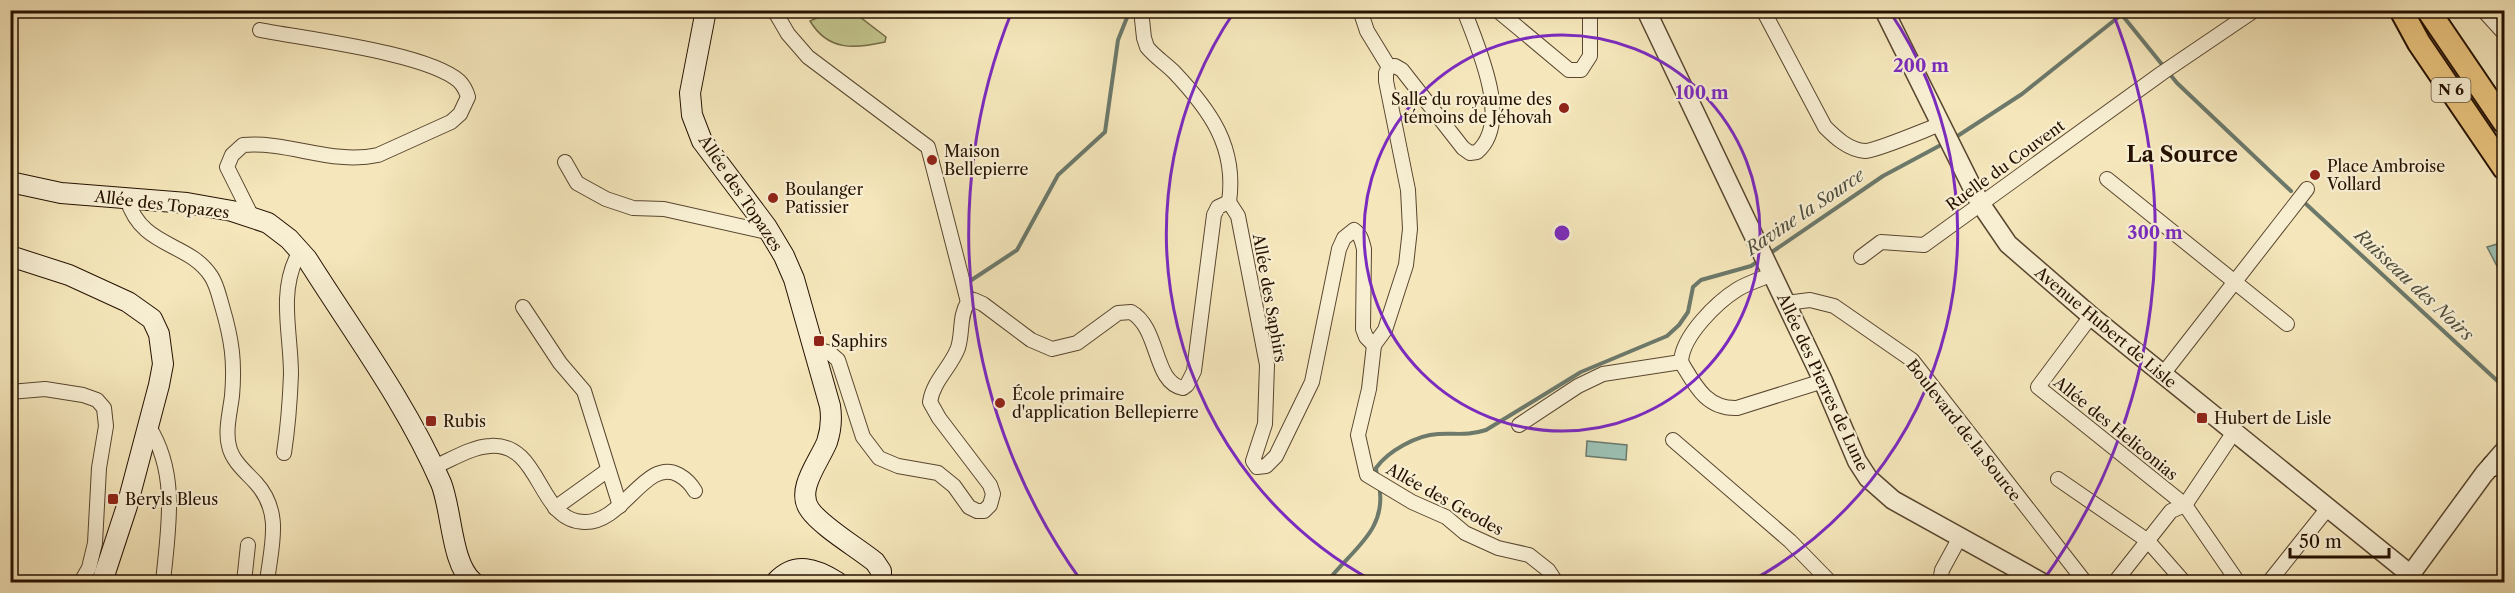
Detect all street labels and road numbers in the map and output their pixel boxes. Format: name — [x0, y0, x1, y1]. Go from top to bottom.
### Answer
road number: N 6 — [2432, 78, 2470, 102]
street label: Ruelle du Couvent — [1942, 115, 2069, 215]
street label: Allée des Topazes — [694, 130, 787, 255]
street label: Allée des Topazes — [92, 186, 231, 222]
street label: Allée des Saphirs — [1249, 231, 1291, 364]
street label: Avenue Hubert de Lisle — [2030, 261, 2181, 392]
street label: Allée des Pierres de Lune — [1773, 289, 1873, 474]
street label: Boulevard de la Source — [1902, 355, 2026, 505]
street label: Allée des Heliconias — [2049, 371, 2182, 484]
street label: Allée des Geodes — [1382, 458, 1507, 539]

